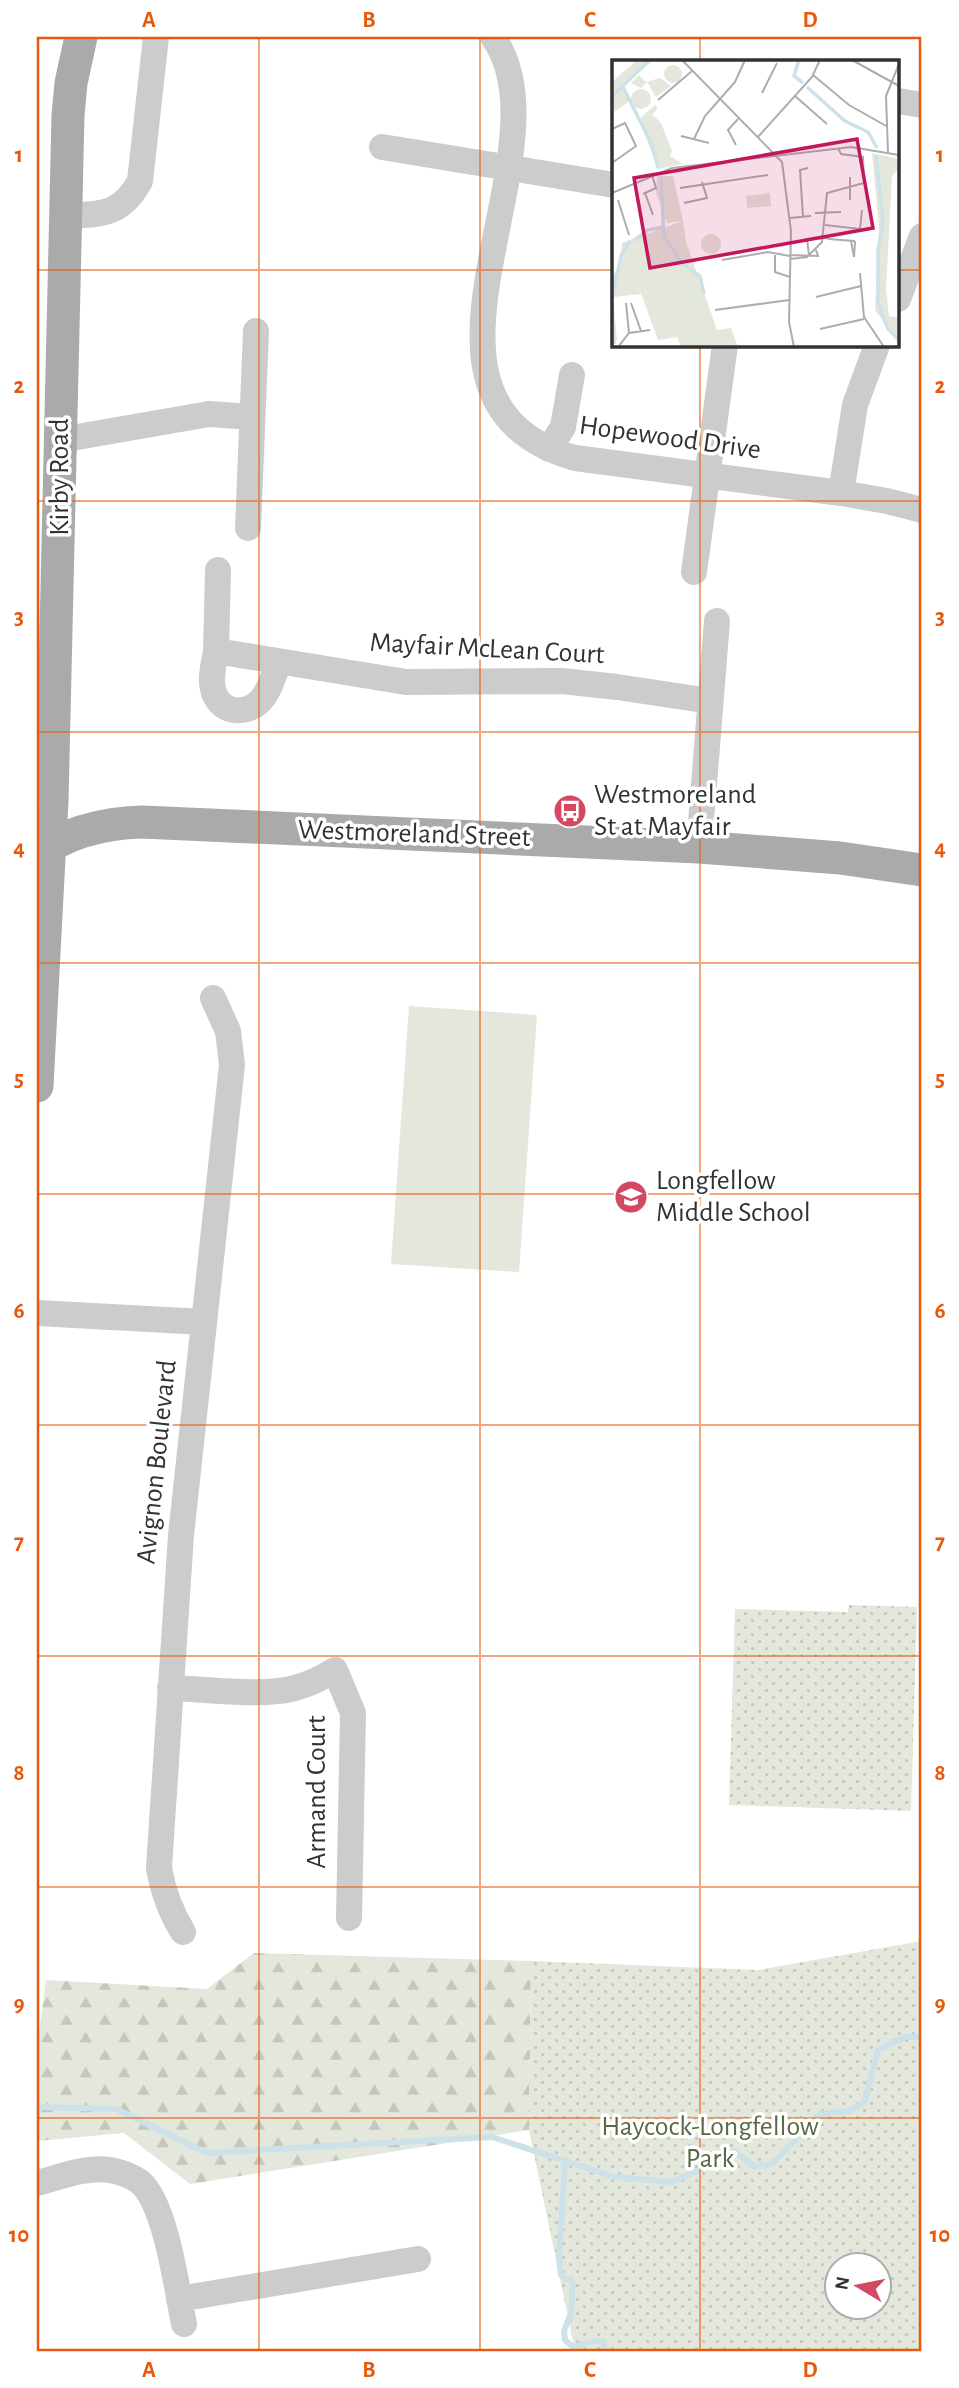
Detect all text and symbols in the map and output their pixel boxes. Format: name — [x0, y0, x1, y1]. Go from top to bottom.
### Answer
text: A — [142, 9, 156, 32]
text: B — [362, 9, 376, 32]
text: C — [584, 9, 596, 32]
text: D — [802, 9, 818, 32]
inset map — [612, 60, 900, 346]
text: 1 — [15, 144, 23, 167]
text: 1 — [936, 144, 944, 167]
text: 2 — [14, 375, 25, 398]
text: 2 — [935, 375, 946, 398]
street label: Hopewood Drive — [578, 411, 762, 465]
street label: Kirby Road — [46, 418, 74, 536]
text: 3 — [14, 606, 24, 629]
text: 3 — [935, 606, 945, 629]
street label: Mayfair McLean Court — [369, 629, 605, 669]
place label: Westmoreland St at Mayfair — [594, 781, 756, 841]
bus stop icon: Westmoreland St at Mayfair — [551, 792, 589, 830]
street label: Westmoreland Street — [297, 816, 531, 852]
text: 4 — [13, 837, 25, 860]
text: 4 — [934, 837, 946, 860]
text: 5 — [14, 1068, 24, 1091]
text: 5 — [935, 1068, 945, 1091]
place label: Longfellow Middle School — [656, 1167, 811, 1227]
school or university icon: Longfellow Middle School — [612, 1178, 650, 1216]
text: 6 — [13, 1300, 25, 1323]
text: 6 — [934, 1300, 946, 1323]
street label: Avignon Boulevard — [132, 1359, 182, 1565]
text: 7 — [14, 1531, 24, 1554]
text: 7 — [935, 1531, 945, 1554]
street label: Armand Court — [303, 1715, 331, 1869]
text: 8 — [13, 1762, 25, 1785]
text: 8 — [934, 1762, 946, 1785]
text: 9 — [13, 1993, 25, 2016]
text: 9 — [934, 1993, 946, 2016]
park label: Haycock-Longfellow Park — [601, 2113, 819, 2173]
text: 10 — [9, 2224, 29, 2247]
text: 10 — [930, 2224, 950, 2247]
north arrow — [822, 2252, 892, 2322]
text: N — [832, 2275, 853, 2291]
text: A — [142, 2359, 156, 2382]
text: B — [362, 2359, 376, 2382]
text: C — [584, 2359, 596, 2382]
text: D — [802, 2359, 818, 2382]

